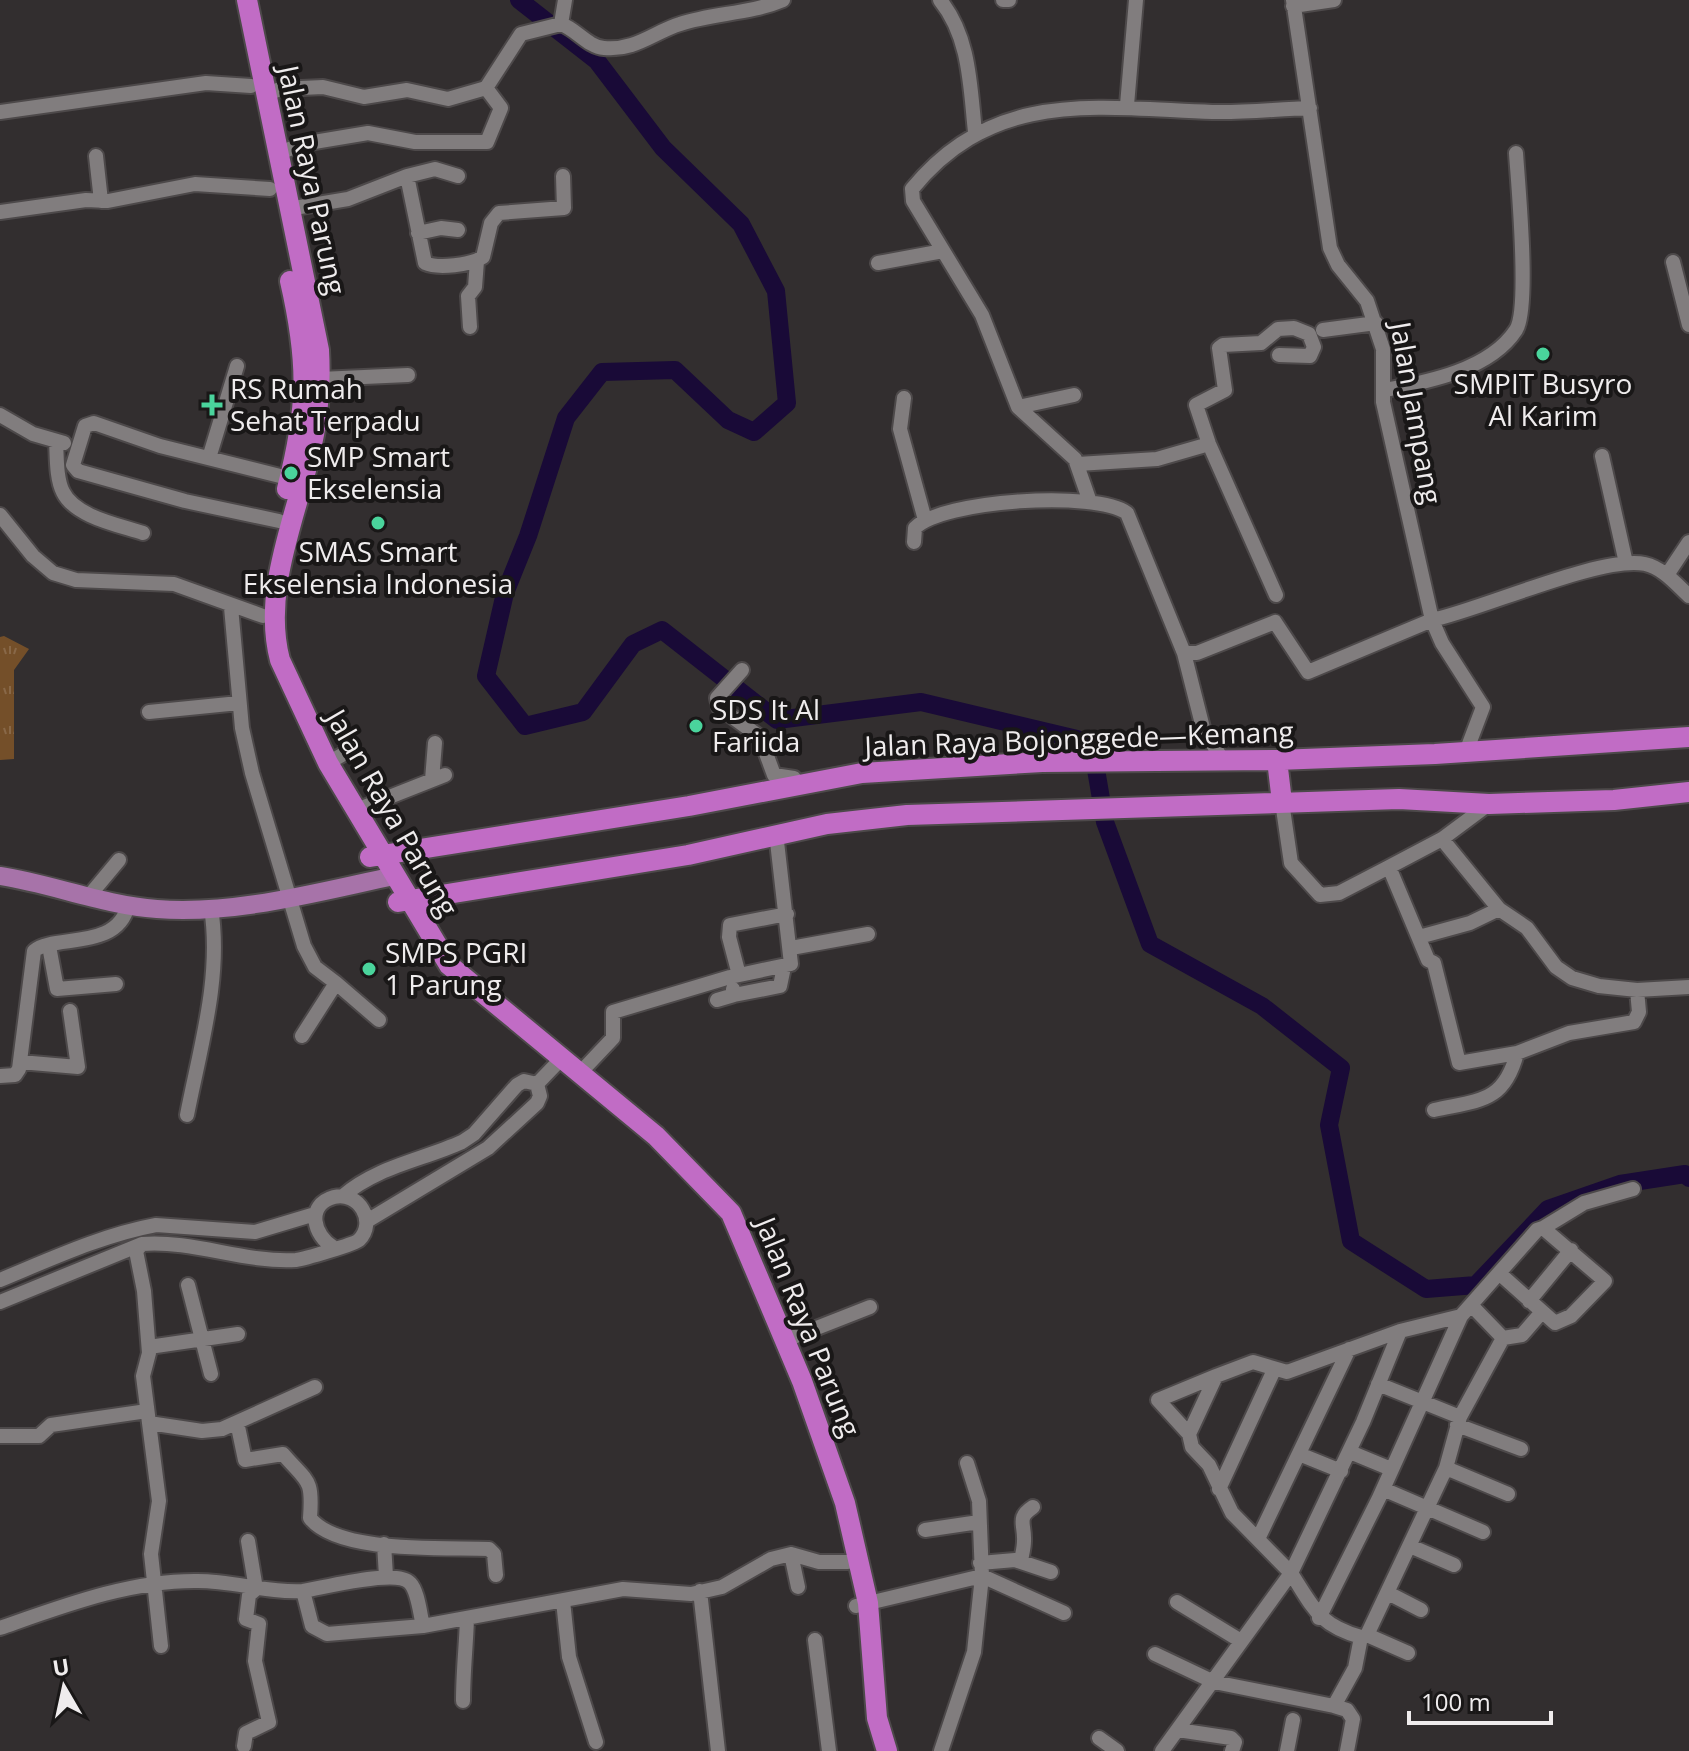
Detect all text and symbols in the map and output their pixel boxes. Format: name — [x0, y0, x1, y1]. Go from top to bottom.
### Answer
street label: Jalan Raya Parung — [270, 59, 356, 298]
street label: Jalan Jampang — [1382, 316, 1452, 507]
marker: SMPIT Busyro Al Karim — [1534, 345, 1552, 363]
place label: SMPIT Busyro Al Karim — [1454, 364, 1632, 434]
place label: RS Rumah Sehat Terpadu — [230, 369, 421, 439]
marker: RS Rumah Sehat Terpadu — [201, 394, 223, 416]
place label: SMP Smart Ekselensia — [307, 437, 450, 507]
marker: SMP Smart Ekselensia — [282, 464, 300, 482]
marker: SMAS Smart Ekselensia Indonesia — [369, 514, 387, 532]
place label: SMAS Smart Ekselensia Indonesia — [243, 532, 513, 602]
place label: SDS It Al Fariida — [712, 690, 820, 760]
street label: Jalan Raya Parung — [317, 699, 468, 923]
street label: Jalan Raya Bojonggede—Kemang — [861, 712, 1294, 765]
marker: SDS It Al Fariida — [687, 717, 705, 735]
place label: SMPS PGRI 1 Parung — [385, 933, 527, 1003]
marker: SMPS PGRI 1 Parung — [360, 960, 378, 978]
street label: Jalan Raya Parung — [746, 1209, 870, 1442]
north arrow — [24, 1647, 104, 1727]
text: U — [50, 1650, 71, 1682]
scale bar — [1409, 1675, 1551, 1725]
text: 100 m — [1421, 1685, 1491, 1718]

